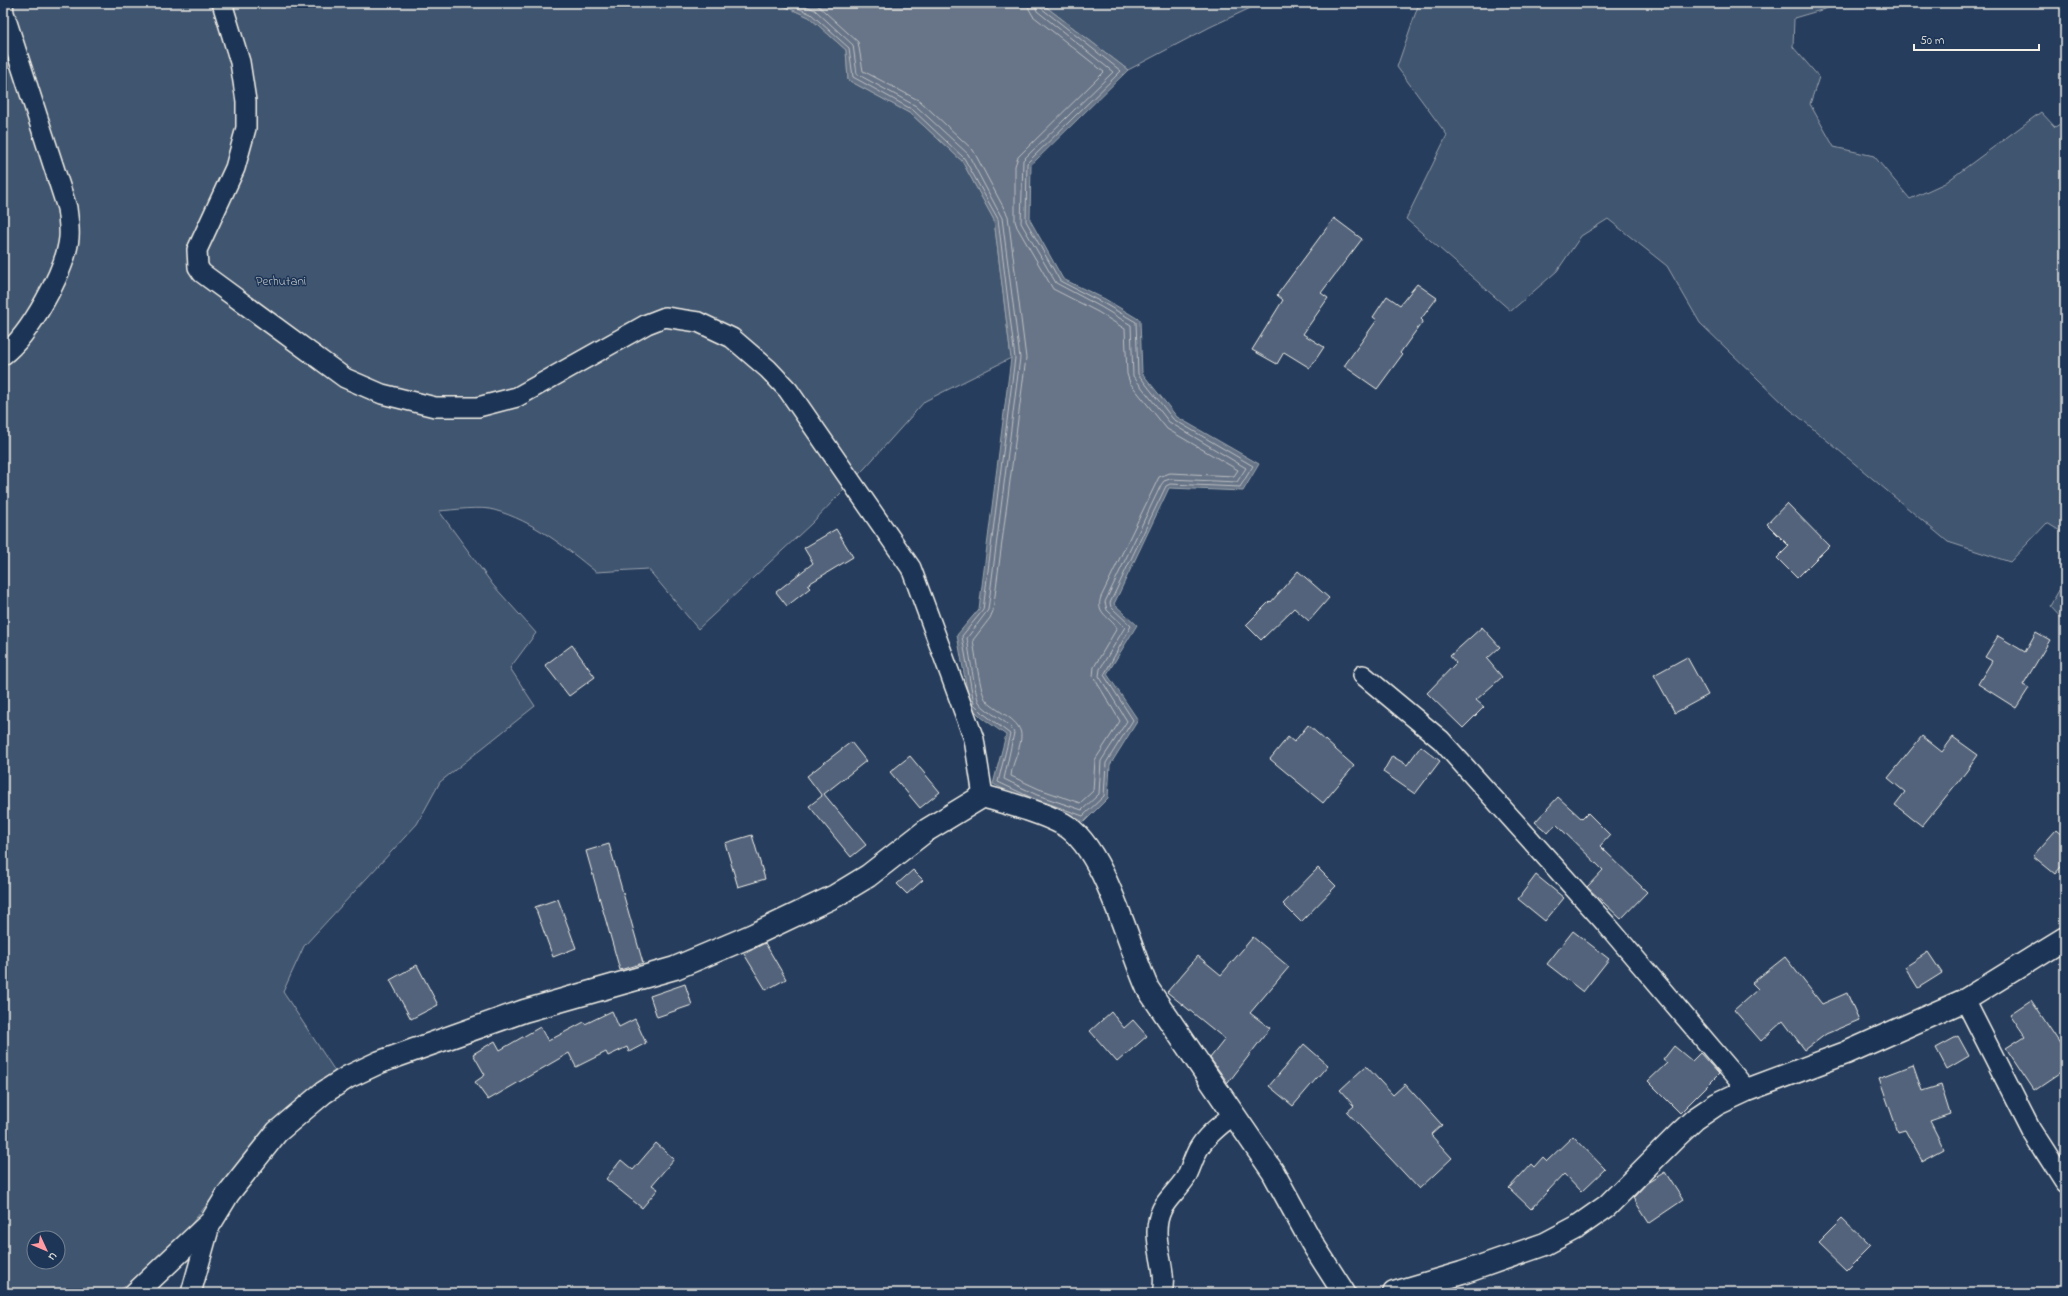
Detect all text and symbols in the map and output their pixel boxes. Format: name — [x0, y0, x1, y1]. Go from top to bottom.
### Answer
scale bar — [1914, 26, 2039, 52]
text: 50 m — [1920, 32, 1944, 50]
park label: Perhutani — [256, 272, 306, 291]
north arrow — [26, 1230, 66, 1270]
text: U — [44, 1248, 61, 1264]

